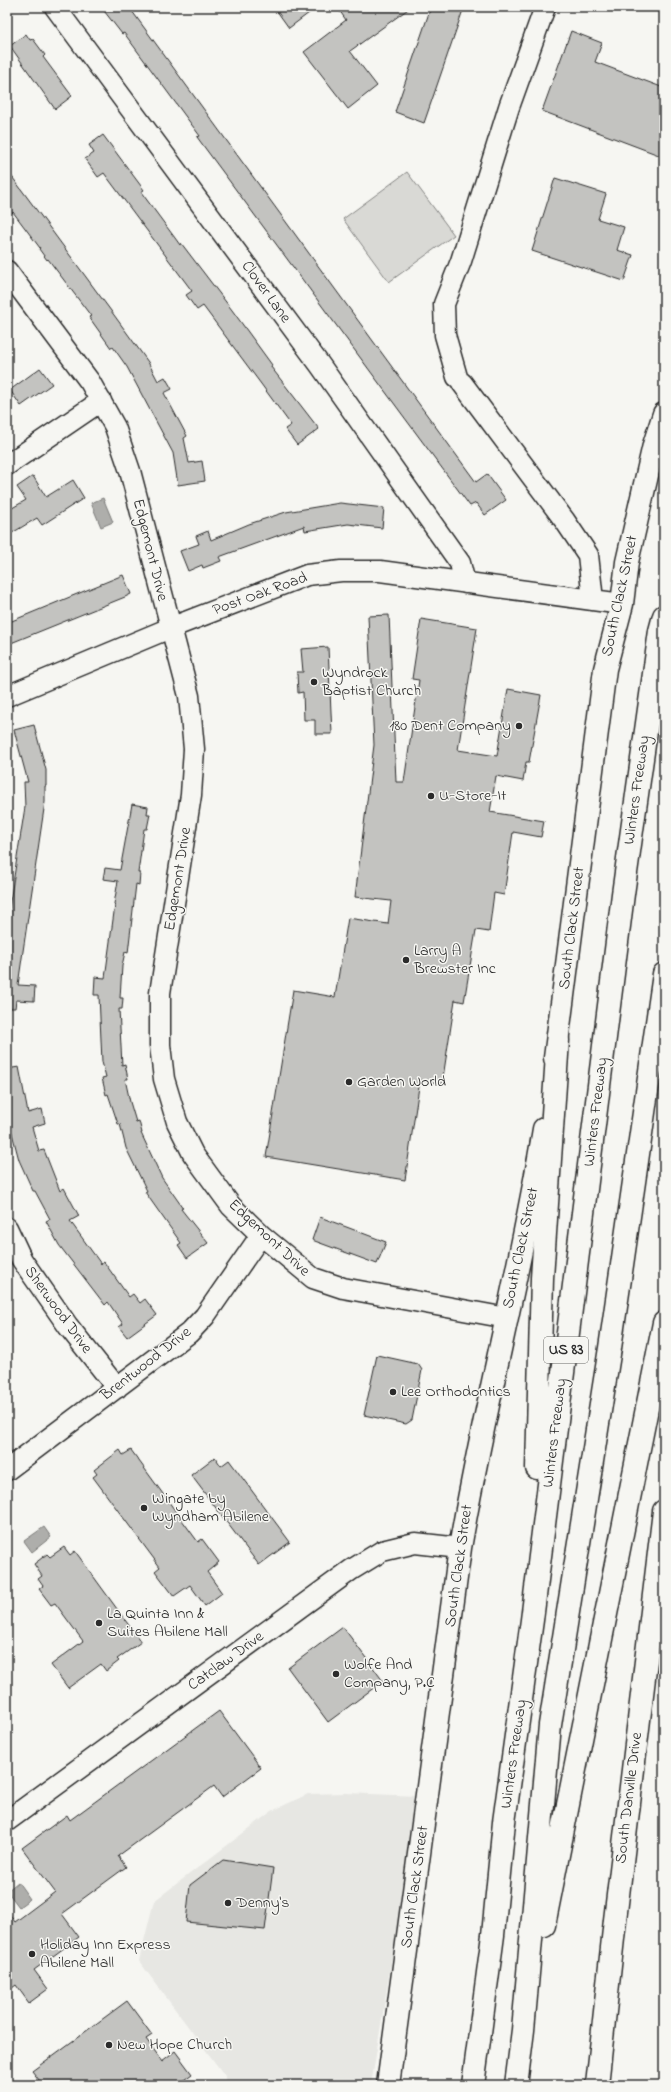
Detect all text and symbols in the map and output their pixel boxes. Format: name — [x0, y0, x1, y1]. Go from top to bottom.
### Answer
street label: Clover Lane — [235, 256, 297, 329]
street label: Edgemont Drive — [126, 496, 174, 604]
street label: South Clack Street — [595, 533, 645, 659]
street label: Post Oak Road — [209, 566, 311, 622]
place label: Wyndrock Baptist Church — [321, 661, 421, 703]
marker: Wyndrock Baptist Church — [309, 677, 319, 687]
place label: 180 Dent Company — [389, 714, 511, 738]
marker: 180 Dent Company — [514, 721, 524, 731]
street label: Winters Freeway — [617, 734, 657, 846]
place label: U-Store-It — [439, 784, 507, 808]
marker: U-Store-It — [426, 791, 436, 801]
street label: Edgemont Drive — [158, 825, 198, 932]
street label: South Clack Street — [553, 865, 591, 991]
place label: Larry A Brewster Inc — [413, 939, 497, 981]
marker: Larry A Brewster Inc — [401, 955, 411, 965]
street label: Winters Freeway — [577, 1056, 615, 1168]
place label: Garden World — [357, 1070, 446, 1094]
marker: Garden World — [344, 1077, 354, 1087]
street label: South Clack Street — [496, 1185, 546, 1311]
street label: Edgemont Drive — [223, 1194, 316, 1283]
street label: Sherwood Drive — [18, 1261, 99, 1360]
street label: Brentwood Drive — [95, 1320, 197, 1408]
road number: US 83 — [544, 1337, 588, 1363]
street label: Winters Freeway — [536, 1377, 574, 1489]
place label: Lee Orthodontics — [401, 1380, 511, 1404]
marker: Lee Orthodontics — [388, 1387, 398, 1397]
place label: Wingate by Wyndham Abilene — [152, 1487, 270, 1529]
marker: Wingate by Wyndham Abilene — [139, 1503, 149, 1513]
street label: South Clack Street — [439, 1503, 480, 1629]
place label: La Quinta Inn & Suites Abilene Mall — [107, 1602, 228, 1644]
marker: La Quinta Inn & Suites Abilene Mall — [94, 1618, 104, 1628]
street label: Catclaw Drive — [183, 1625, 270, 1697]
place label: Wolfe And Company, P.C — [344, 1653, 435, 1695]
marker: Wolfe And Company, P.C — [331, 1669, 341, 1679]
street label: Winters Freeway — [494, 1698, 534, 1810]
street label: South Danville Drive — [609, 1730, 649, 1865]
street label: South Clack Street — [395, 1824, 436, 1950]
place label: Denny's — [235, 1891, 289, 1915]
marker: Denny's — [223, 1898, 233, 1908]
place label: Holiday Inn Express Abilene Mall — [40, 1933, 171, 1975]
marker: Holiday Inn Express Abilene Mall — [27, 1949, 37, 1959]
place label: New Hope Church — [117, 2033, 232, 2057]
marker: New Hope Church — [104, 2040, 114, 2050]

